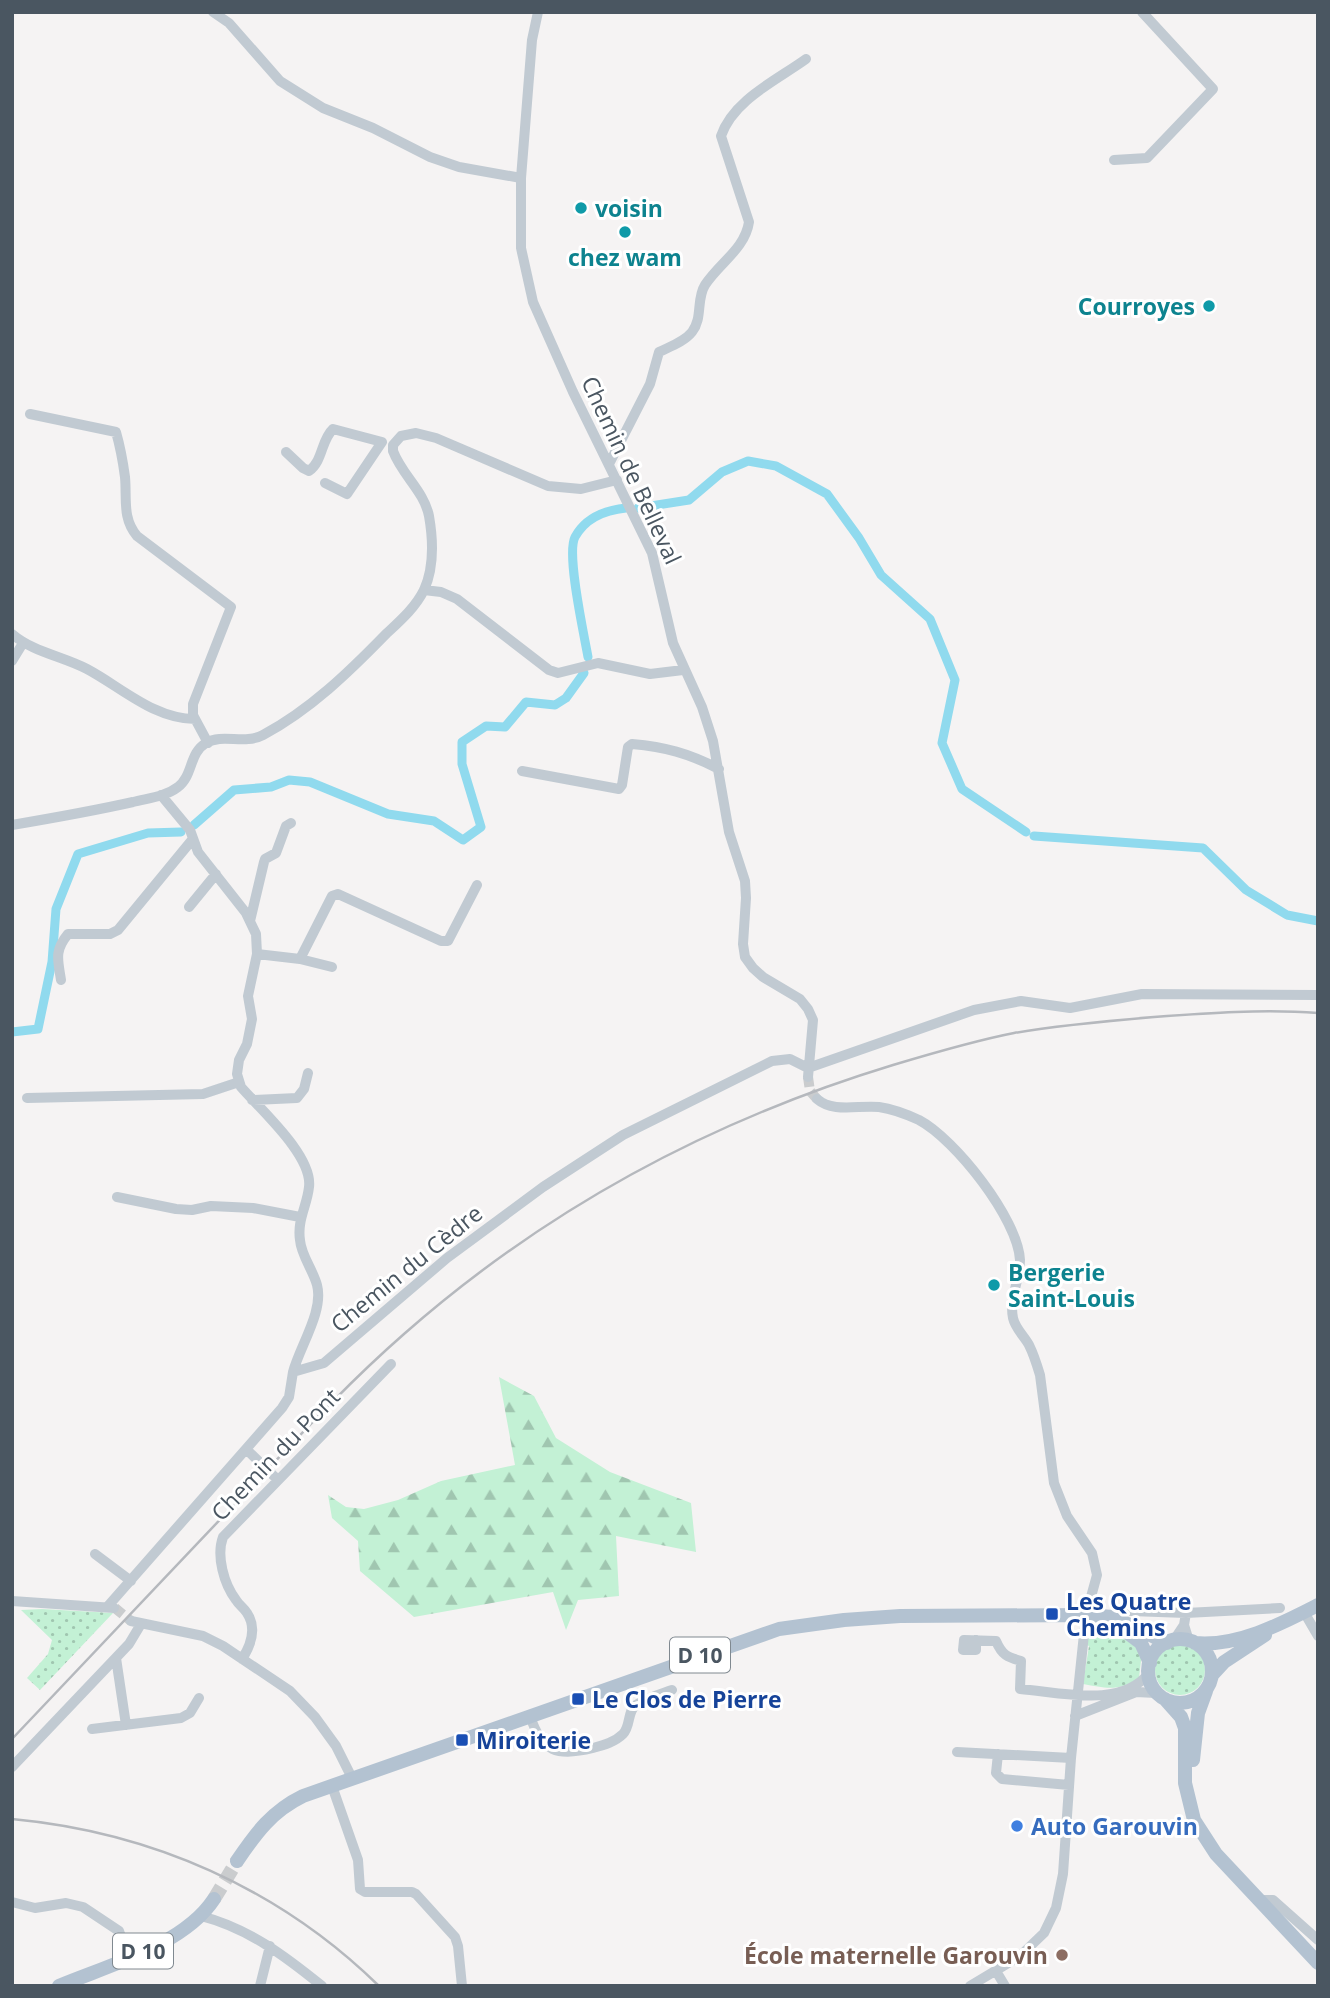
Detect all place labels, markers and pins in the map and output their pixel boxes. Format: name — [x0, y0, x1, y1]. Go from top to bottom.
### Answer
place label: voisin — [595, 192, 663, 224]
marker: voisin — [573, 200, 589, 216]
marker: chez wam — [617, 224, 633, 240]
place label: chez wam — [568, 241, 682, 273]
place label: Courroyes — [1078, 290, 1195, 322]
marker: Courroyes — [1201, 298, 1217, 314]
place label: Bergerie Saint-Louis — [1008, 1256, 1135, 1314]
marker: Bergerie Saint-Louis — [986, 1277, 1002, 1293]
place label: Les Quatre Chemins — [1066, 1585, 1191, 1643]
marker: Les Quatre Chemins — [1044, 1606, 1060, 1622]
place label: Le Clos de Pierre — [592, 1683, 782, 1715]
marker: Le Clos de Pierre — [570, 1691, 586, 1707]
place label: Miroiterie — [476, 1724, 591, 1756]
marker: Miroiterie — [454, 1732, 470, 1748]
place label: Auto Garouvin — [1031, 1810, 1198, 1842]
marker: Auto Garouvin — [1009, 1818, 1025, 1834]
place label: École maternelle Garouvin — [744, 1939, 1048, 1971]
marker: École maternelle Garouvin — [1054, 1947, 1070, 1963]

